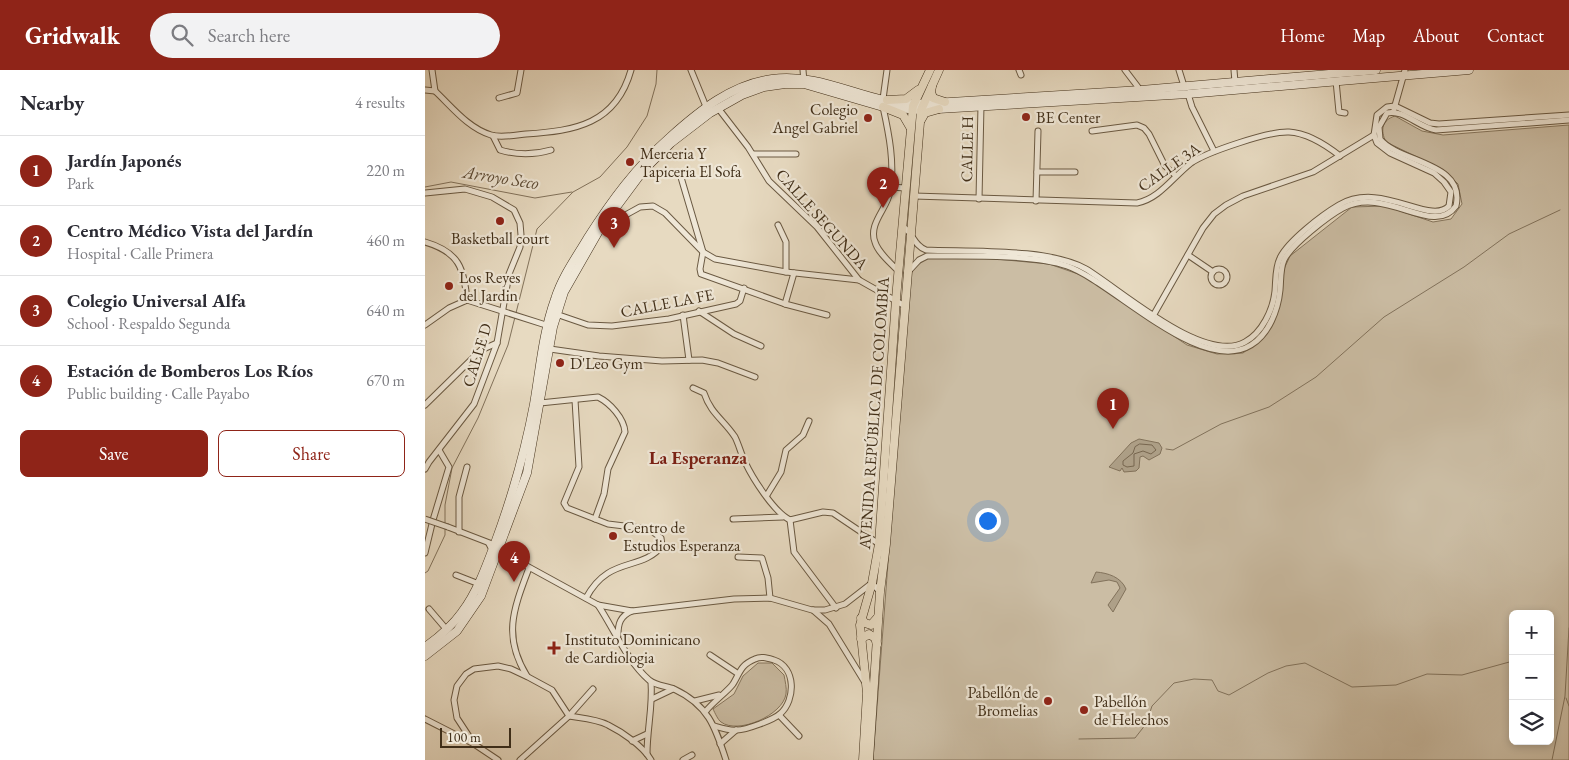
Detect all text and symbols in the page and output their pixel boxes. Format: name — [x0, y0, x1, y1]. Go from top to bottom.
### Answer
search box — [150, 13, 500, 58]
text: Gridwalk — [25, 20, 120, 51]
icon: search — [168, 21, 196, 49]
text: Search here — [208, 23, 290, 48]
text: Home — [1280, 24, 1325, 47]
text: Map — [1353, 24, 1385, 47]
text: About — [1413, 24, 1459, 47]
text: Contact — [1487, 24, 1544, 47]
text: Nearby — [20, 89, 84, 116]
text: 4 results — [355, 92, 405, 113]
place label: Colegio Angel Gabriel — [772, 99, 858, 138]
place label: BE Center — [1036, 107, 1101, 128]
marker: BE Center — [1020, 111, 1032, 123]
marker: Colegio Angel Gabriel — [862, 112, 874, 124]
street label: CALLE H — [956, 116, 978, 182]
street label: CALLE 3A — [1133, 137, 1205, 196]
place label: Merceria Y Tapiceria El Sofa — [640, 143, 742, 182]
text: Jardín Japonés — [67, 148, 182, 173]
marker: Merceria Y Tapiceria El Sofa — [624, 156, 636, 168]
water label: Arroyo Seco — [459, 159, 541, 195]
text: 1 — [32, 160, 40, 181]
text: 220 m — [366, 160, 405, 181]
street label: CALLE SEGUNDA — [771, 164, 873, 275]
pin: 2 — [867, 167, 899, 208]
text: Park — [67, 173, 94, 194]
pin: 3 — [598, 207, 630, 248]
marker: Basketball court — [494, 215, 506, 227]
text: Centro Médico Vista del Jardín — [67, 218, 313, 243]
place label: Basketball court — [451, 228, 549, 249]
text: 2 — [32, 230, 40, 251]
text: 460 m — [366, 230, 405, 251]
text: Hospital · Calle Primera — [67, 243, 214, 264]
place label: Los Reyes del Jardin — [459, 267, 520, 306]
street label: AVENIDA REPÚBLICA DE COLOMBIA — [854, 275, 894, 551]
marker: Los Reyes del Jardin — [443, 280, 455, 292]
street label: CALLE LA FE — [619, 284, 715, 322]
text: Colegio Universal Alfa — [67, 288, 246, 313]
text: 3 — [32, 300, 40, 321]
text: 640 m — [366, 300, 405, 321]
text: School · Respaldo Segunda — [67, 313, 230, 334]
street label: CALLE D — [457, 321, 497, 389]
place label: D'Leo Gym — [570, 353, 643, 374]
marker: D'Leo Gym — [554, 357, 566, 369]
text: Estación de Bomberos Los Ríos — [67, 358, 313, 383]
text: 4 — [32, 370, 40, 391]
text: 670 m — [366, 370, 405, 391]
text: Public building · Calle Payabo — [67, 383, 250, 404]
pin: 1 — [1097, 388, 1129, 429]
button: Save — [20, 430, 208, 477]
button: Share — [218, 430, 405, 477]
district label: La Esperanza — [649, 446, 747, 469]
your location — [975, 508, 1001, 534]
place label: Centro de Estudios Esperanza — [623, 517, 741, 556]
marker: Centro de Estudios Esperanza — [607, 530, 619, 542]
pin: 4 — [498, 541, 530, 582]
map controls — [1509, 610, 1554, 745]
button: + — [1509, 610, 1554, 655]
place label: Instituto Dominicano de Cardiologia — [565, 629, 700, 668]
marker: Instituto Dominicano de Cardiologia — [547, 641, 561, 655]
button: − — [1509, 655, 1554, 700]
place label: Pabellón de Bromelias — [968, 682, 1038, 721]
place label: Pabellón de Helechos — [1094, 691, 1169, 730]
marker: Pabellón de Bromelias — [1042, 695, 1054, 707]
button: layers — [1509, 700, 1554, 745]
marker: Pabellón de Helechos — [1078, 704, 1090, 716]
scale bar — [440, 725, 511, 748]
text: 100 m — [447, 728, 481, 746]

